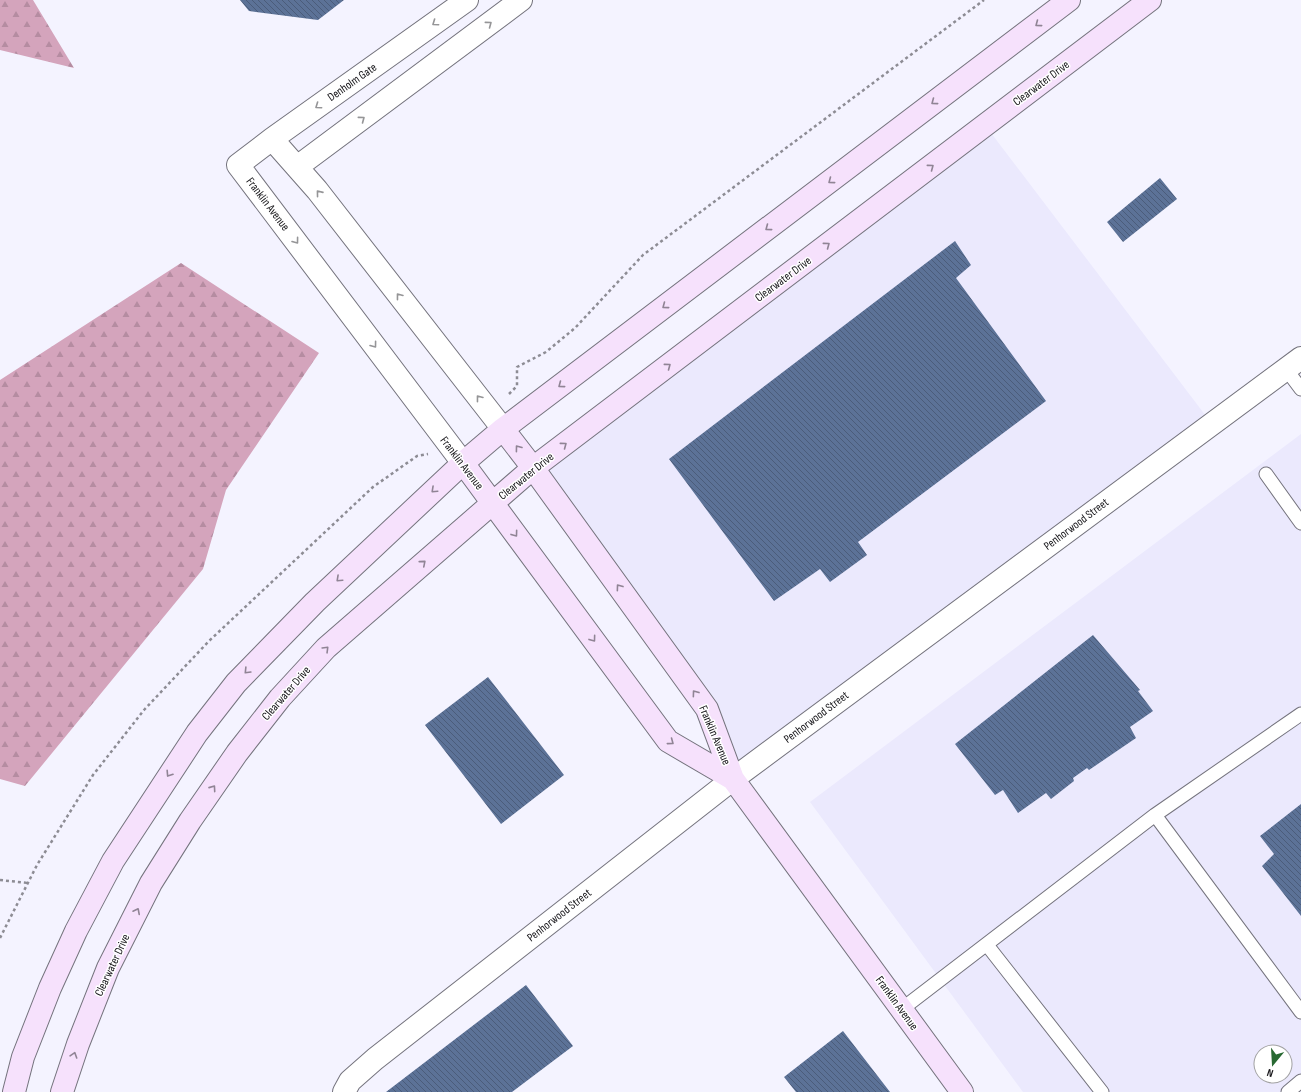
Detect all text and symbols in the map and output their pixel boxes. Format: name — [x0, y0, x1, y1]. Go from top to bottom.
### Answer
one-way arrow — [432, 18, 439, 26]
one-way arrow — [1035, 19, 1042, 26]
one-way arrow — [484, 22, 491, 29]
street label: Clearwater Drive — [1010, 57, 1073, 110]
street label: Denholm Gate — [325, 60, 380, 105]
one-way arrow — [932, 97, 939, 104]
one-way arrow — [315, 101, 322, 108]
one-way arrow — [358, 117, 365, 124]
one-way arrow — [926, 164, 933, 171]
street label: Franklin Avenue — [243, 175, 293, 234]
one-way arrow — [828, 176, 835, 183]
one-way arrow — [317, 190, 324, 198]
one-way arrow — [766, 223, 773, 230]
one-way arrow — [291, 236, 298, 243]
one-way arrow — [823, 243, 830, 250]
street label: Clearwater Drive — [752, 253, 815, 306]
one-way arrow — [397, 293, 404, 300]
one-way arrow — [662, 302, 669, 309]
one-way arrow — [369, 340, 376, 347]
one-way arrow — [663, 364, 670, 371]
one-way arrow — [558, 380, 565, 388]
one-way arrow — [477, 396, 484, 403]
street label: Franklin Avenue — [437, 434, 487, 493]
one-way arrow — [560, 443, 567, 450]
one-way arrow — [515, 445, 523, 452]
street label: Clearwater Drive — [496, 449, 557, 503]
one-way arrow — [431, 485, 439, 493]
street label: Penhorwood Street — [1041, 495, 1112, 554]
one-way arrow — [511, 530, 518, 537]
one-way arrow — [418, 561, 426, 568]
one-way arrow — [336, 574, 344, 581]
one-way arrow — [617, 585, 624, 592]
one-way arrow — [588, 635, 595, 642]
one-way arrow — [321, 646, 329, 654]
street label: Clearwater Drive — [259, 663, 314, 724]
one-way arrow — [244, 666, 252, 674]
street label: Penhorwood Street — [781, 688, 852, 747]
one-way arrow — [693, 690, 700, 697]
street label: Franklin Avenue — [695, 703, 734, 767]
one-way arrow — [667, 737, 674, 744]
one-way arrow — [167, 770, 174, 777]
one-way arrow — [208, 785, 216, 792]
street label: Penhorwood Street — [524, 885, 595, 945]
one-way arrow — [133, 907, 140, 915]
street label: Clearwater Drive — [91, 932, 133, 999]
street label: Franklin Avenue — [872, 973, 921, 1033]
north arrow — [1253, 1044, 1293, 1084]
one-way arrow — [69, 1052, 78, 1059]
text: N — [1265, 1066, 1275, 1080]

